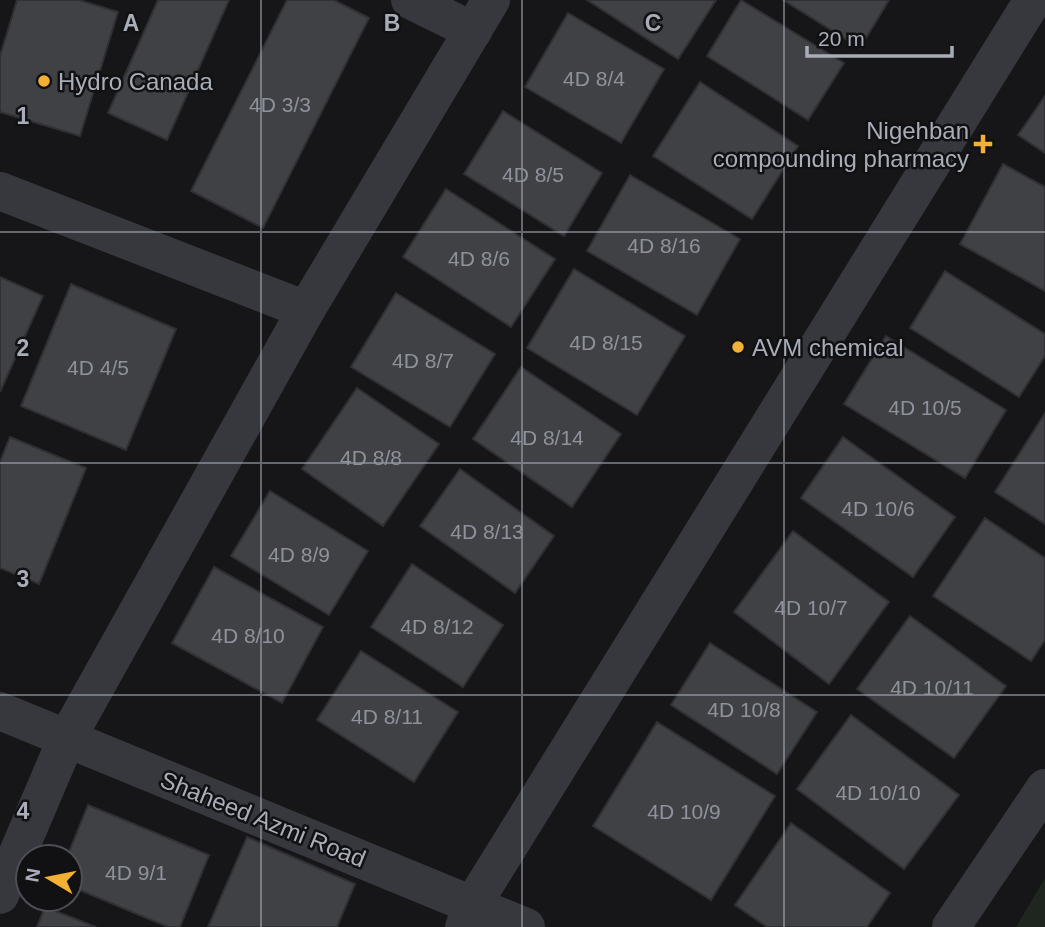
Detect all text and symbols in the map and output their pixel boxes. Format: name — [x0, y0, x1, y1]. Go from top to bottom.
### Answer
text: A — [123, 10, 139, 36]
text: B — [384, 10, 400, 36]
text: C — [645, 10, 661, 36]
scale bar — [807, 14, 952, 58]
text: 20 m — [818, 27, 865, 50]
house number: 4D 8/4 — [563, 67, 625, 90]
place label: Hydro Canada — [58, 68, 213, 95]
marker: Hydro Canada — [36, 73, 52, 89]
house number: 4D 3/3 — [249, 93, 311, 116]
text: 1 — [17, 103, 30, 129]
place label: Nigehban compounding pharmacy — [713, 117, 969, 172]
marker: Nigehban compounding pharmacy — [975, 136, 991, 152]
house number: 4D 8/5 — [502, 163, 564, 186]
house number: 4D 8/16 — [627, 234, 701, 257]
house number: 4D 8/6 — [448, 247, 510, 270]
house number: 4D 8/15 — [569, 331, 643, 354]
place label: AVM chemical — [752, 334, 904, 361]
text: 2 — [17, 335, 29, 361]
marker: AVM chemical — [730, 339, 746, 355]
house number: 4D 8/7 — [392, 349, 454, 372]
house number: 4D 4/5 — [67, 356, 129, 379]
house number: 4D 10/5 — [888, 396, 962, 419]
house number: 4D 8/14 — [510, 426, 584, 449]
house number: 4D 8/8 — [340, 446, 402, 469]
house number: 4D 10/6 — [841, 497, 915, 520]
house number: 4D 8/13 — [450, 520, 524, 543]
house number: 4D 8/9 — [268, 543, 330, 566]
text: 3 — [17, 566, 29, 592]
house number: 4D 10/7 — [774, 596, 848, 619]
house number: 4D 8/12 — [400, 615, 474, 638]
house number: 4D 8/10 — [211, 624, 285, 647]
house number: 4D 10/11 — [890, 676, 974, 699]
house number: 4D 10/8 — [707, 698, 781, 721]
house number: 4D 8/11 — [351, 705, 423, 728]
street label: Shaheed Azmi Road — [157, 765, 369, 873]
house number: 4D 10/10 — [835, 781, 921, 804]
text: 4 — [17, 798, 30, 824]
house number: 4D 10/9 — [647, 800, 721, 823]
north arrow — [14, 843, 84, 913]
house number: 4D 9/1 — [105, 861, 167, 884]
text: N — [21, 867, 44, 884]

